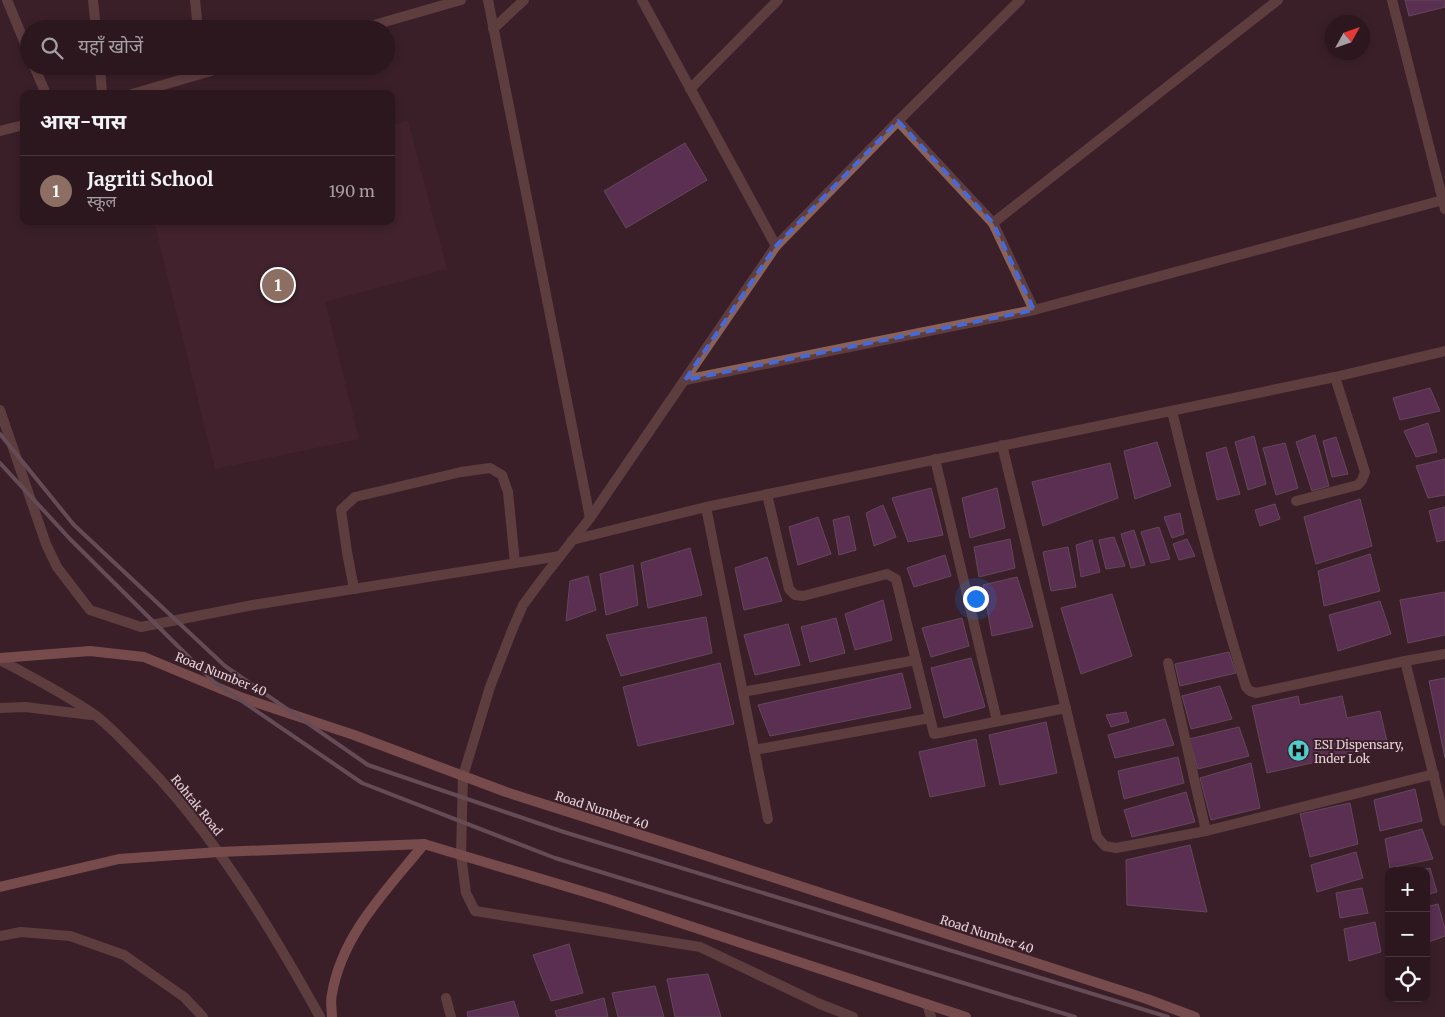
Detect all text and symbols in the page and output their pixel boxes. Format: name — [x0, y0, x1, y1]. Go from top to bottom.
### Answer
north arrow — [1325, 15, 1370, 60]
search box — [20, 20, 395, 75]
icon: search — [38, 34, 66, 62]
text: यहाँ खोजें — [78, 34, 143, 58]
text: आस-पास — [40, 108, 126, 135]
text: Jagriti School — [87, 167, 214, 191]
text: 1 — [52, 181, 60, 201]
text: 190 m — [329, 181, 375, 201]
text: स्कूल — [87, 191, 116, 211]
pin: 1 — [262, 266, 294, 304]
your location — [963, 586, 989, 612]
street label: Road Number 40 — [173, 649, 269, 699]
place label: ESI Dispensary, Inder Lok — [1314, 737, 1404, 766]
hospital icon: ESI Dispensary, Inder Lok — [1286, 739, 1310, 763]
street label: Rohtak Road — [168, 772, 226, 838]
street label: Road Number 40 — [553, 788, 651, 832]
map controls — [1385, 867, 1430, 1002]
button: + — [1385, 867, 1430, 912]
street label: Road Number 40 — [938, 912, 1036, 956]
button: − — [1385, 912, 1430, 957]
button: locate — [1385, 957, 1430, 1002]

